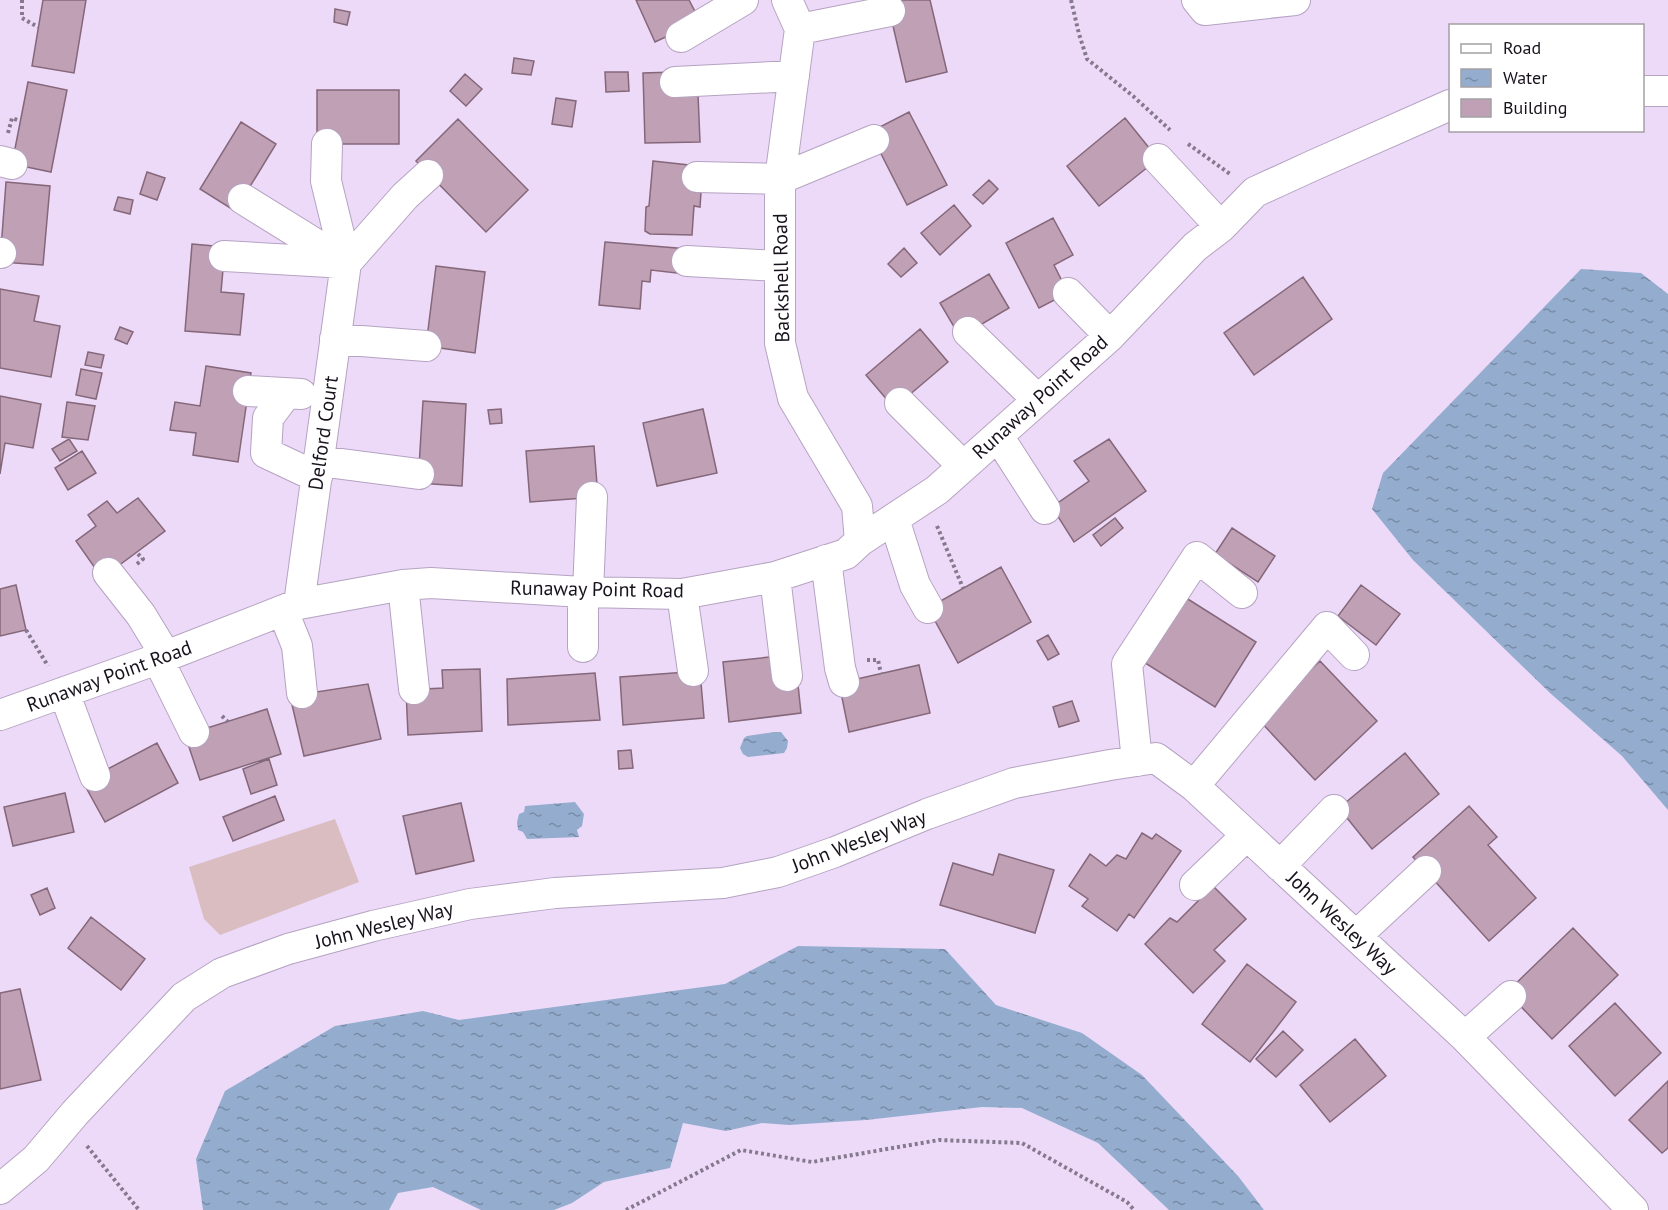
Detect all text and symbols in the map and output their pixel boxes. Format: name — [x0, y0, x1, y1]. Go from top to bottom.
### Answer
legend — [1449, 24, 1644, 132]
text: Road — [1503, 36, 1541, 59]
text: Water — [1503, 66, 1547, 89]
text: Building — [1503, 96, 1567, 119]
street label: Backshell Road — [767, 213, 795, 343]
street label: Runaway Point Road — [967, 329, 1113, 465]
street label: Delford Court — [302, 374, 344, 492]
street label: Runaway Point Road — [510, 574, 684, 604]
street label: Runaway Point Road — [23, 634, 195, 718]
street label: John Wesley Way — [787, 803, 930, 879]
street label: John Wesley Way — [1281, 864, 1403, 981]
street label: John Wesley Way — [311, 895, 457, 955]

